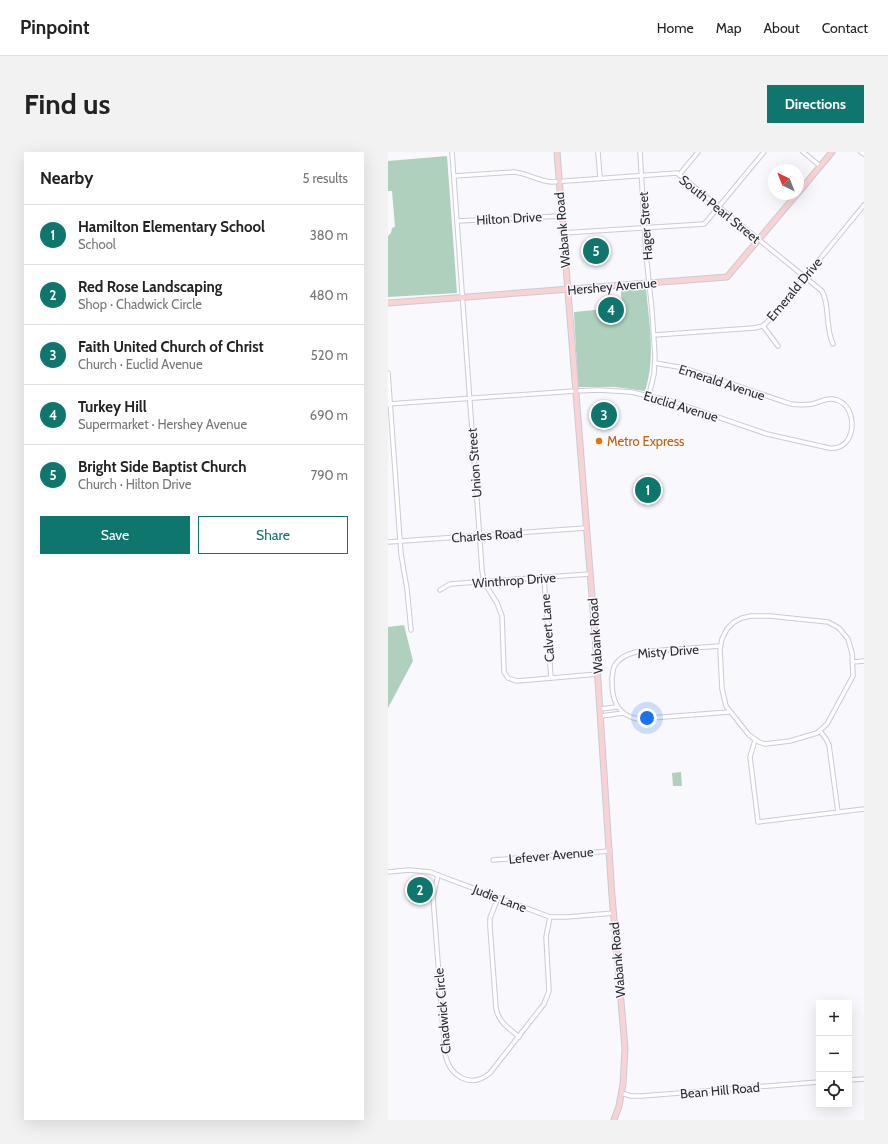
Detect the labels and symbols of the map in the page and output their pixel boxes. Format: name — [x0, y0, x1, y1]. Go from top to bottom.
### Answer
north arrow — [768, 164, 804, 200]
street label: South Pearl Street — [676, 171, 764, 247]
street label: Hager Street — [635, 190, 655, 261]
street label: Wabank Road — [551, 192, 573, 268]
street label: Hilton Drive — [476, 208, 543, 228]
pin: 5 — [583, 236, 609, 266]
street label: Emerald Drive — [763, 254, 825, 324]
street label: Hershey Avenue — [567, 274, 658, 298]
pin: 4 — [598, 295, 624, 325]
street label: Emerald Avenue — [677, 361, 767, 404]
street label: Euclid Avenue — [642, 387, 720, 425]
pin: 3 — [591, 400, 617, 430]
street label: Union Street — [464, 427, 484, 498]
place label: Metro Express — [607, 433, 685, 449]
marker: Metro Express — [594, 436, 604, 446]
pin: 1 — [635, 475, 661, 505]
street label: Charles Road — [451, 525, 523, 545]
street label: Winthrop Drive — [472, 569, 557, 591]
street label: Calvert Lane — [537, 593, 557, 663]
street label: Wabank Road — [584, 598, 606, 674]
street label: Misty Drive — [637, 641, 700, 661]
your location — [637, 708, 657, 728]
street label: Lefever Avenue — [508, 843, 594, 867]
pin: 2 — [407, 875, 433, 905]
street label: Judie Lane — [470, 880, 529, 916]
street label: Wabank Road — [606, 922, 628, 998]
street label: Chadwick Circle — [430, 967, 454, 1055]
street label: Bean Hill Road — [679, 1079, 761, 1101]

